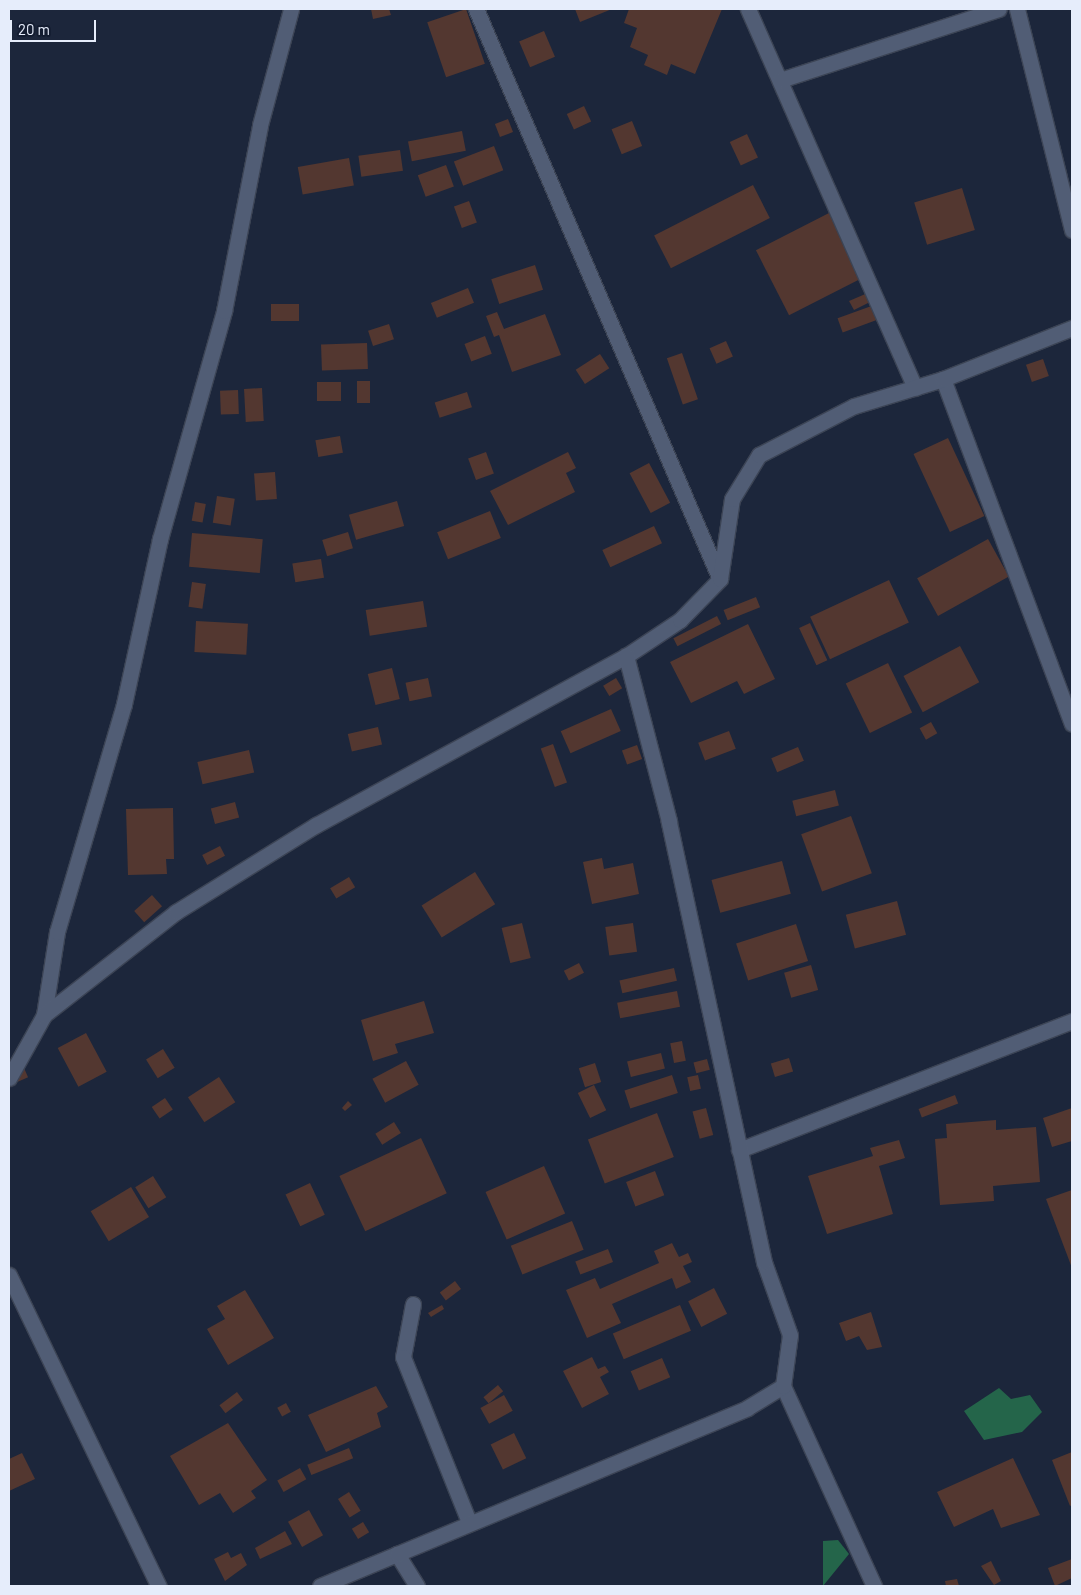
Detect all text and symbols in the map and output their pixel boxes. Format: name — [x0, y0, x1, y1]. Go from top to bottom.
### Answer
scale bar — [12, 10, 99, 42]
text: 20 m — [18, 20, 50, 38]

